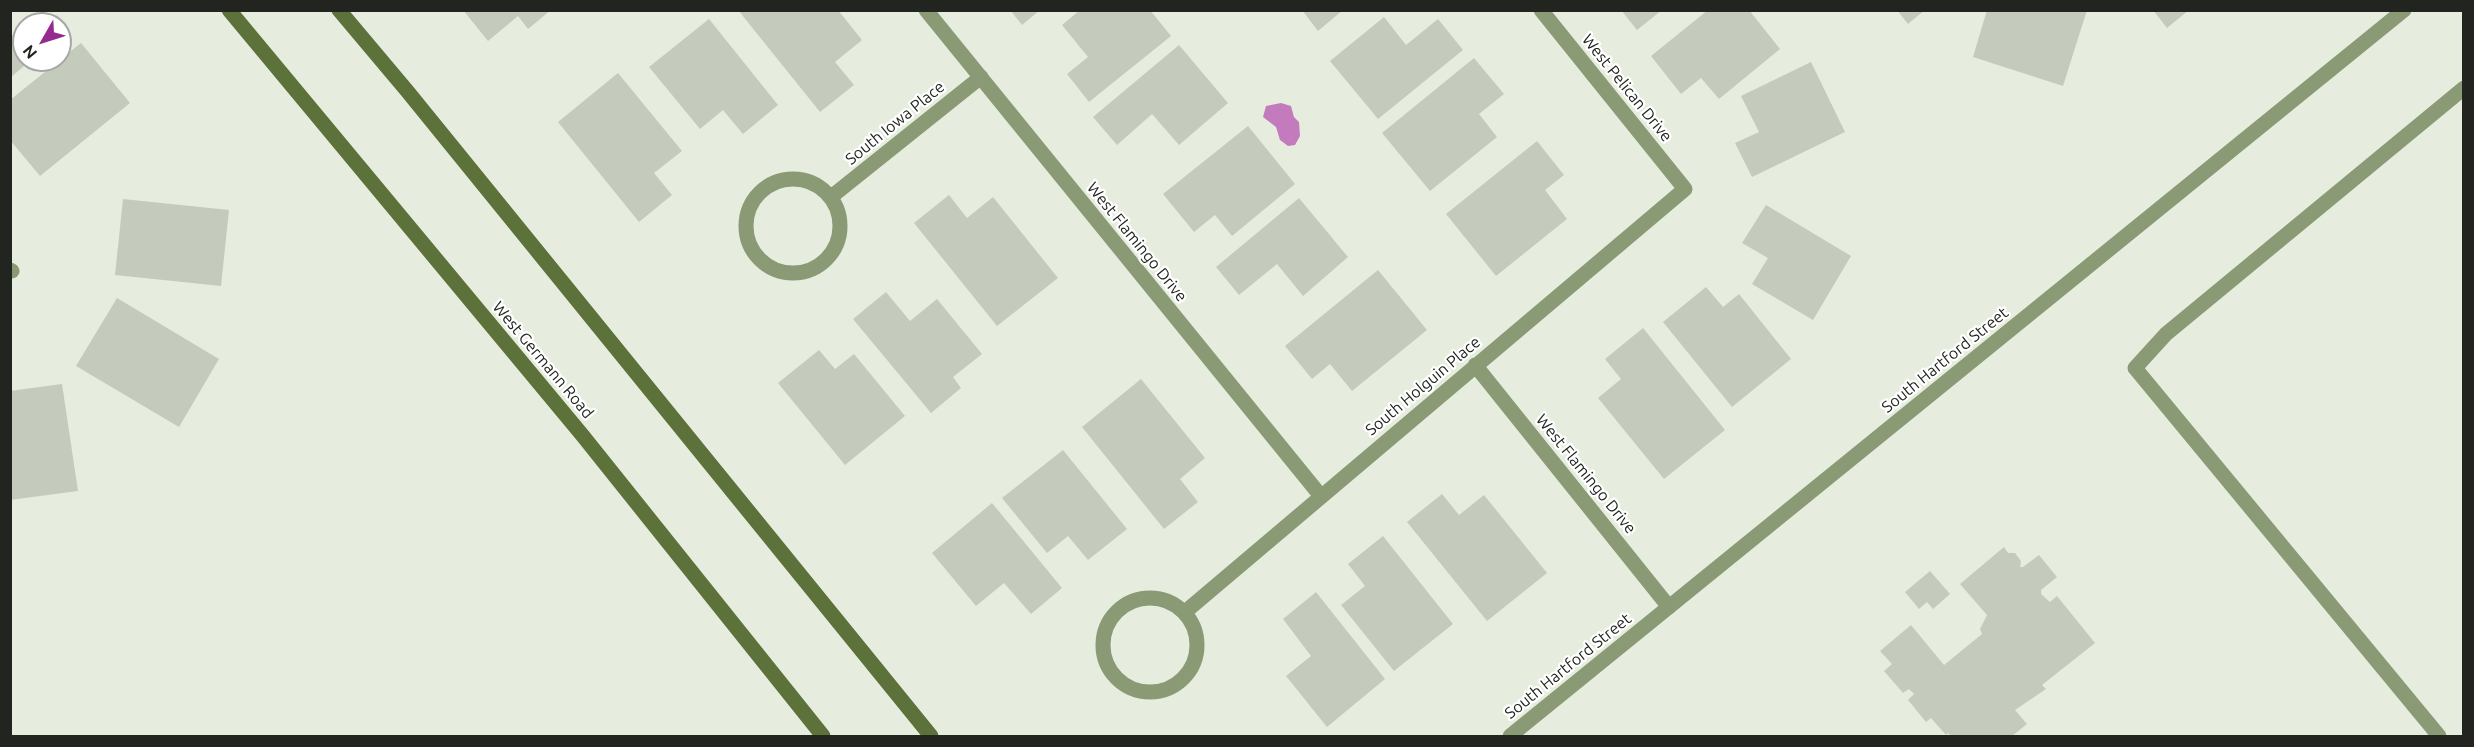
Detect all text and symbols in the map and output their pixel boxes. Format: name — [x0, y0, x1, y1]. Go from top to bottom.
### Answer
north arrow — [12, 12, 72, 72]
street label: West Pelican Drive — [1578, 30, 1676, 146]
text: N — [19, 42, 40, 62]
street label: South Iowa Place — [842, 77, 948, 169]
street label: West Flamingo Drive — [1083, 178, 1191, 306]
street label: West Germann Road — [489, 298, 597, 422]
street label: South Hartford Street — [1878, 303, 2012, 417]
street label: South Holguin Place — [1362, 332, 1484, 440]
street label: West Flamingo Drive — [1532, 410, 1640, 538]
street label: South Hartford Street — [1501, 609, 1635, 723]

